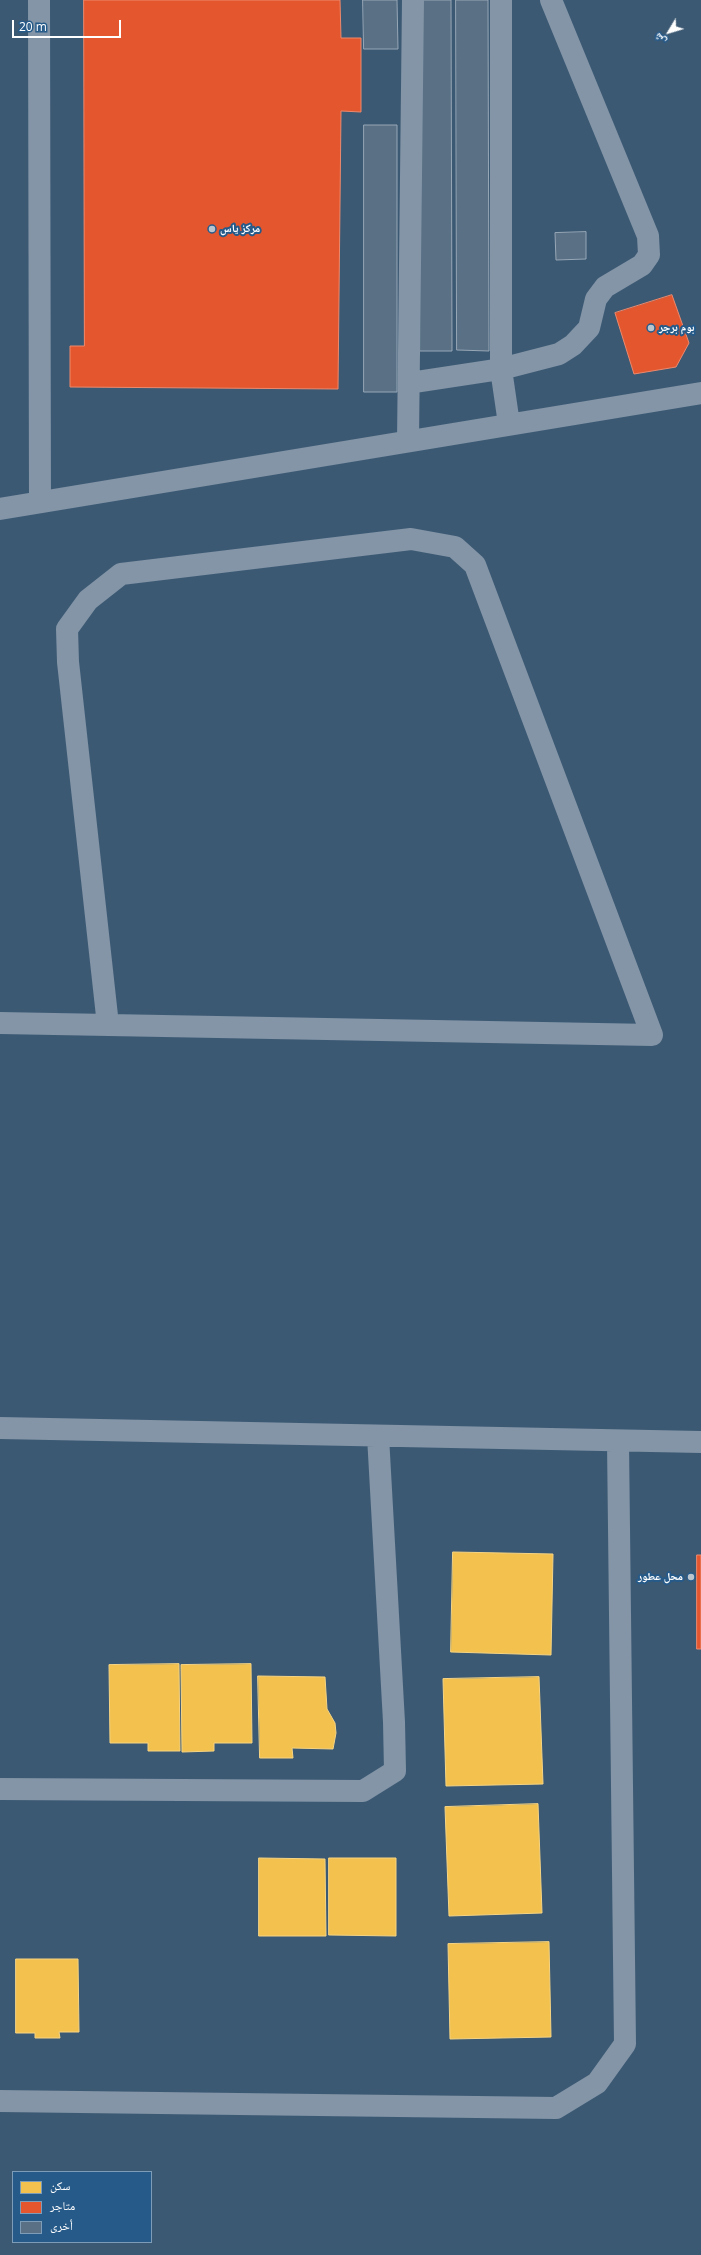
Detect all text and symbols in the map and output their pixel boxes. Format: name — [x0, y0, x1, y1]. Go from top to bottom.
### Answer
scale bar — [14, 12, 123, 38]
north arrow — [649, 12, 689, 52]
text: 20 m — [19, 18, 47, 35]
text: ش — [650, 30, 669, 49]
place label: مركز ياس — [220, 222, 260, 236]
marker: مركز ياس — [207, 224, 217, 234]
place label: بوم برجر — [659, 321, 695, 335]
marker: بوم برجر — [646, 323, 656, 333]
place label: محل عطور — [638, 1570, 683, 1584]
marker: محل عطور — [686, 1572, 696, 1582]
legend — [12, 2171, 152, 2243]
text: سكن — [50, 2177, 70, 2194]
text: متاجر — [50, 2197, 75, 2214]
text: أخرى — [50, 2217, 73, 2234]

